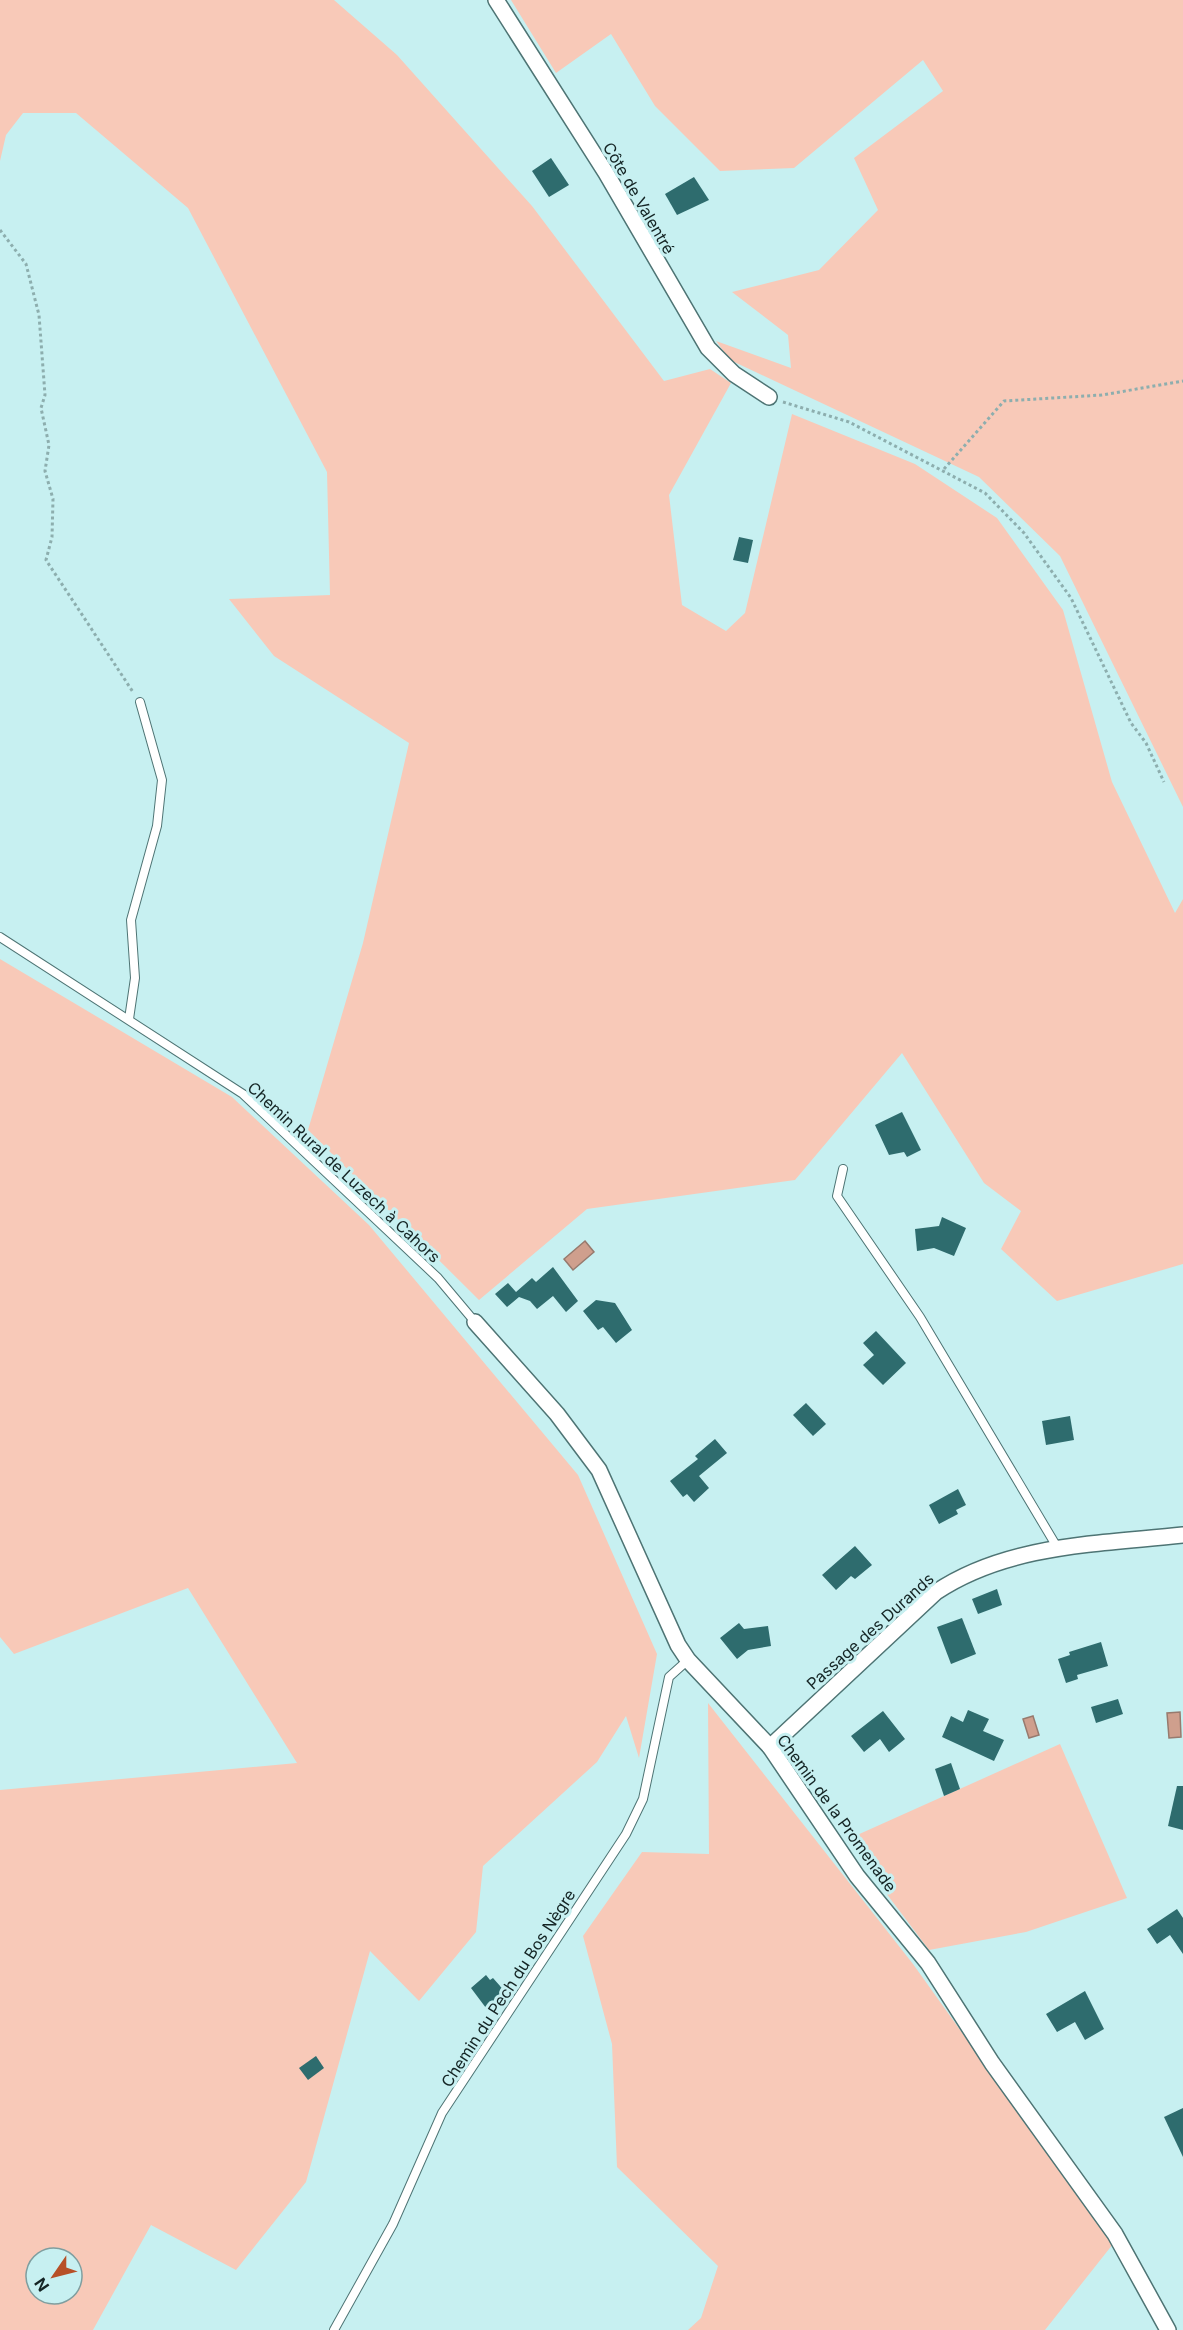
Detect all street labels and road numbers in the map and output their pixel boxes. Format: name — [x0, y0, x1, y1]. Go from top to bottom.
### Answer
street label: Côte de Valentré — [599, 138, 679, 258]
street label: Chemin Rural de Luzech à Cahors — [243, 1077, 445, 1267]
street label: Passage des Durands — [802, 1569, 938, 1693]
street label: Chemin de la Promenade — [773, 1730, 901, 1896]
street label: Chemin du Pech du Bos Nègre — [437, 1885, 579, 2091]

